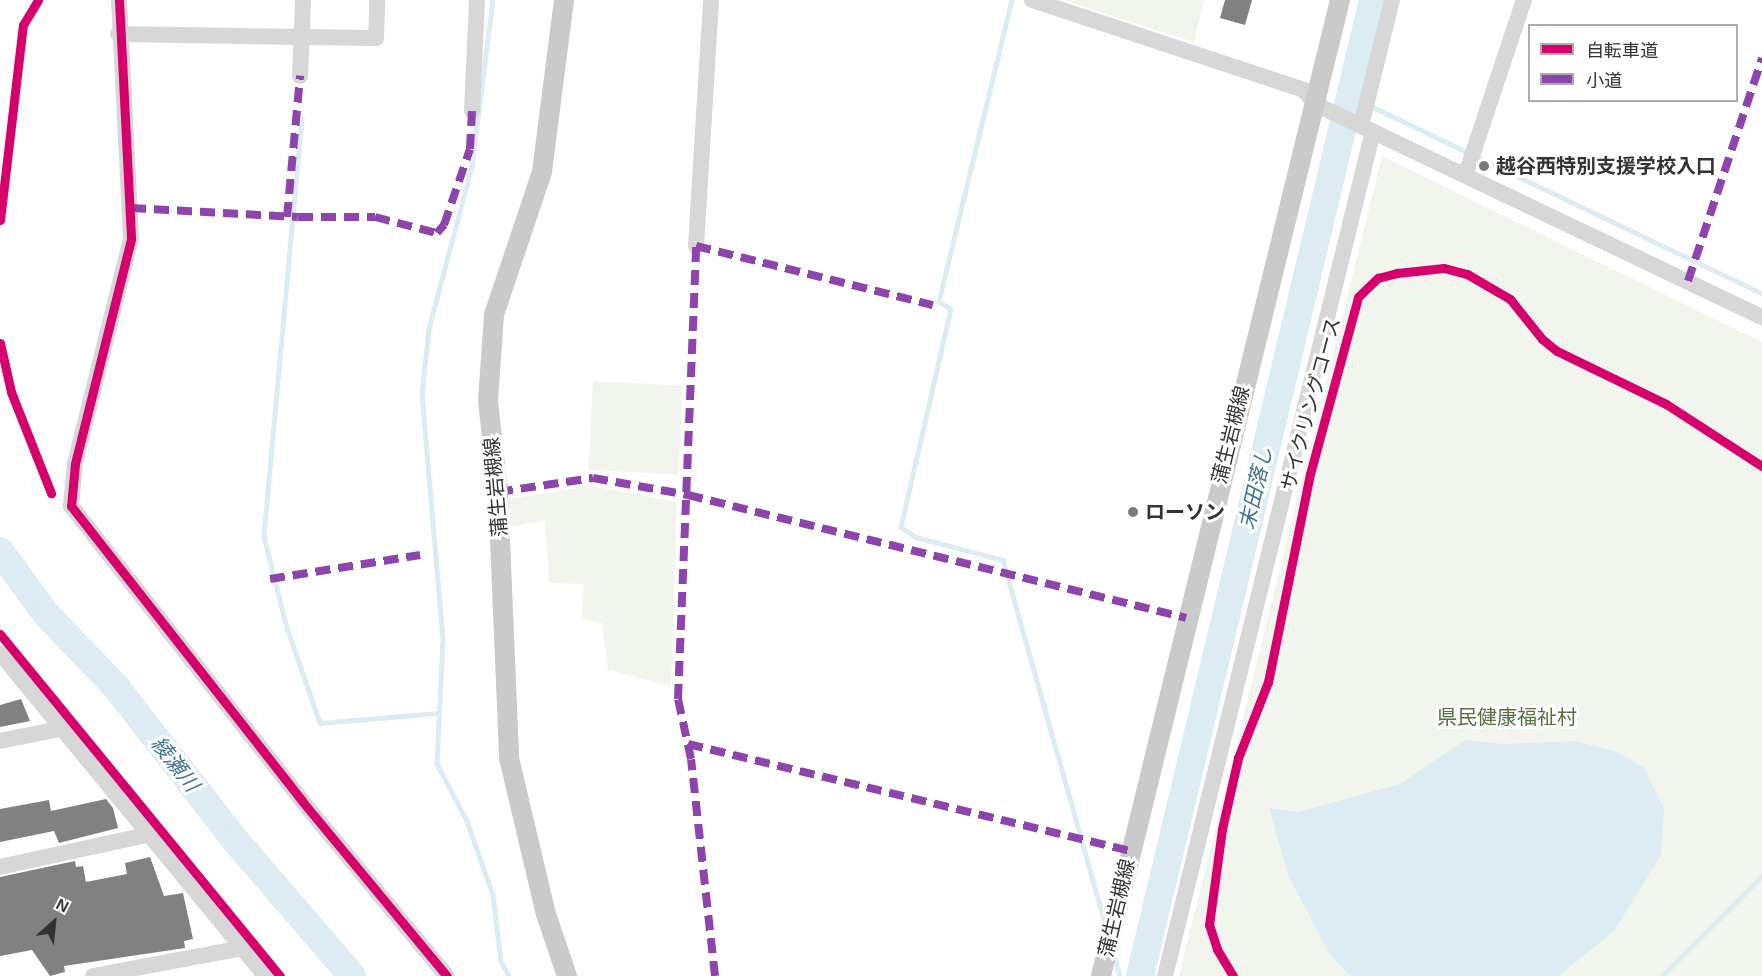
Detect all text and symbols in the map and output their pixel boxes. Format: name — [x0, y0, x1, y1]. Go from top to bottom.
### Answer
legend — [1528, 24, 1738, 102]
text: 自転車道 — [1586, 41, 1658, 61]
text: 小道 — [1586, 71, 1622, 91]
place label: 越谷西特別支援学校入口 — [1496, 154, 1716, 178]
marker: 越谷西特別支援学校入口 — [1477, 159, 1491, 173]
street label: サイクリングコース — [1276, 314, 1346, 494]
street label: 蒲生岩槻線 — [1207, 384, 1255, 486]
street label: 蒲生岩槻線 — [480, 436, 512, 538]
water label: 末田落し — [1234, 444, 1278, 532]
place label: ローソン — [1145, 500, 1225, 524]
marker: ローソン — [1126, 505, 1140, 519]
park label: 県民健康福祉村 — [1437, 705, 1577, 729]
water label: 綾瀬川 — [146, 731, 204, 797]
street label: 蒲生岩槻線 — [1094, 857, 1140, 959]
north arrow — [24, 892, 84, 952]
text: N — [53, 895, 71, 916]

